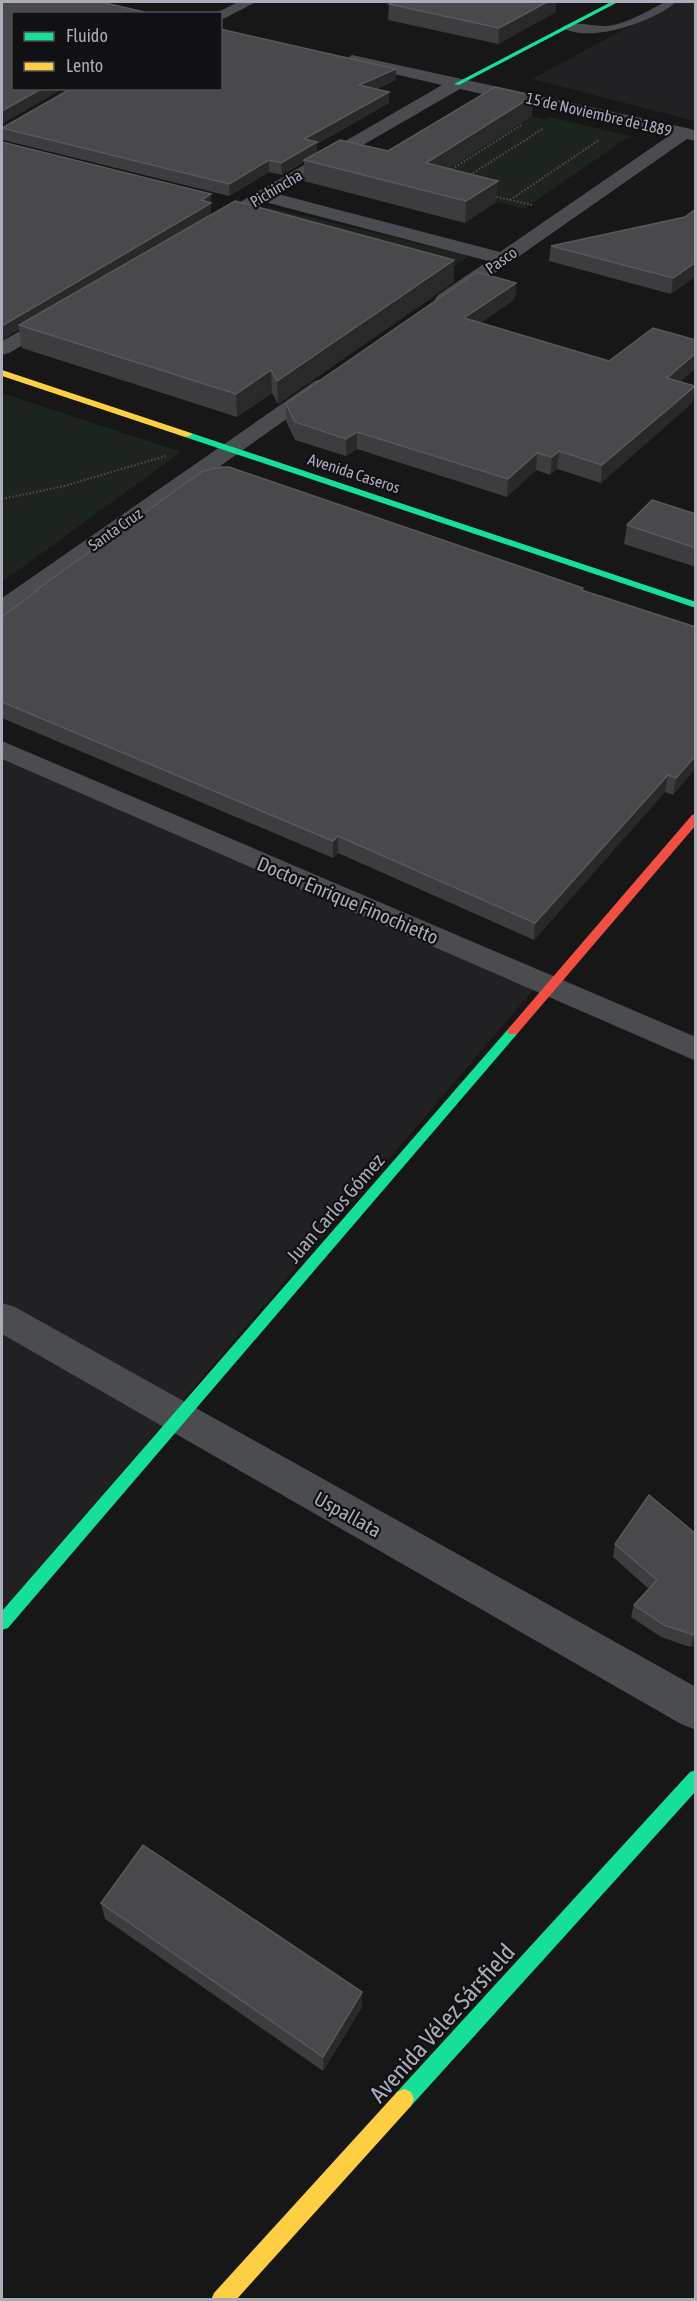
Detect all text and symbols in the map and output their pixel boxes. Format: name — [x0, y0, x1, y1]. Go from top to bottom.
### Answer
legend — [12, 12, 222, 90]
text: Fluido — [66, 25, 108, 46]
text: Lento — [66, 55, 103, 76]
street label: 15 de Noviembre de 1889 — [524, 88, 674, 140]
street label: Pichincha — [247, 165, 305, 211]
street label: Pasco — [482, 243, 520, 277]
street label: Avenida Caseros — [306, 450, 403, 496]
street label: Santa Cruz — [85, 504, 146, 554]
street label: Doctor Enrique Finochietto — [254, 851, 442, 949]
street label: Juan Carlos Gómez — [281, 1149, 389, 1267]
street label: Uspallata — [311, 1486, 385, 1542]
street label: Avenida Vélez Sársfield — [364, 1938, 520, 2108]

